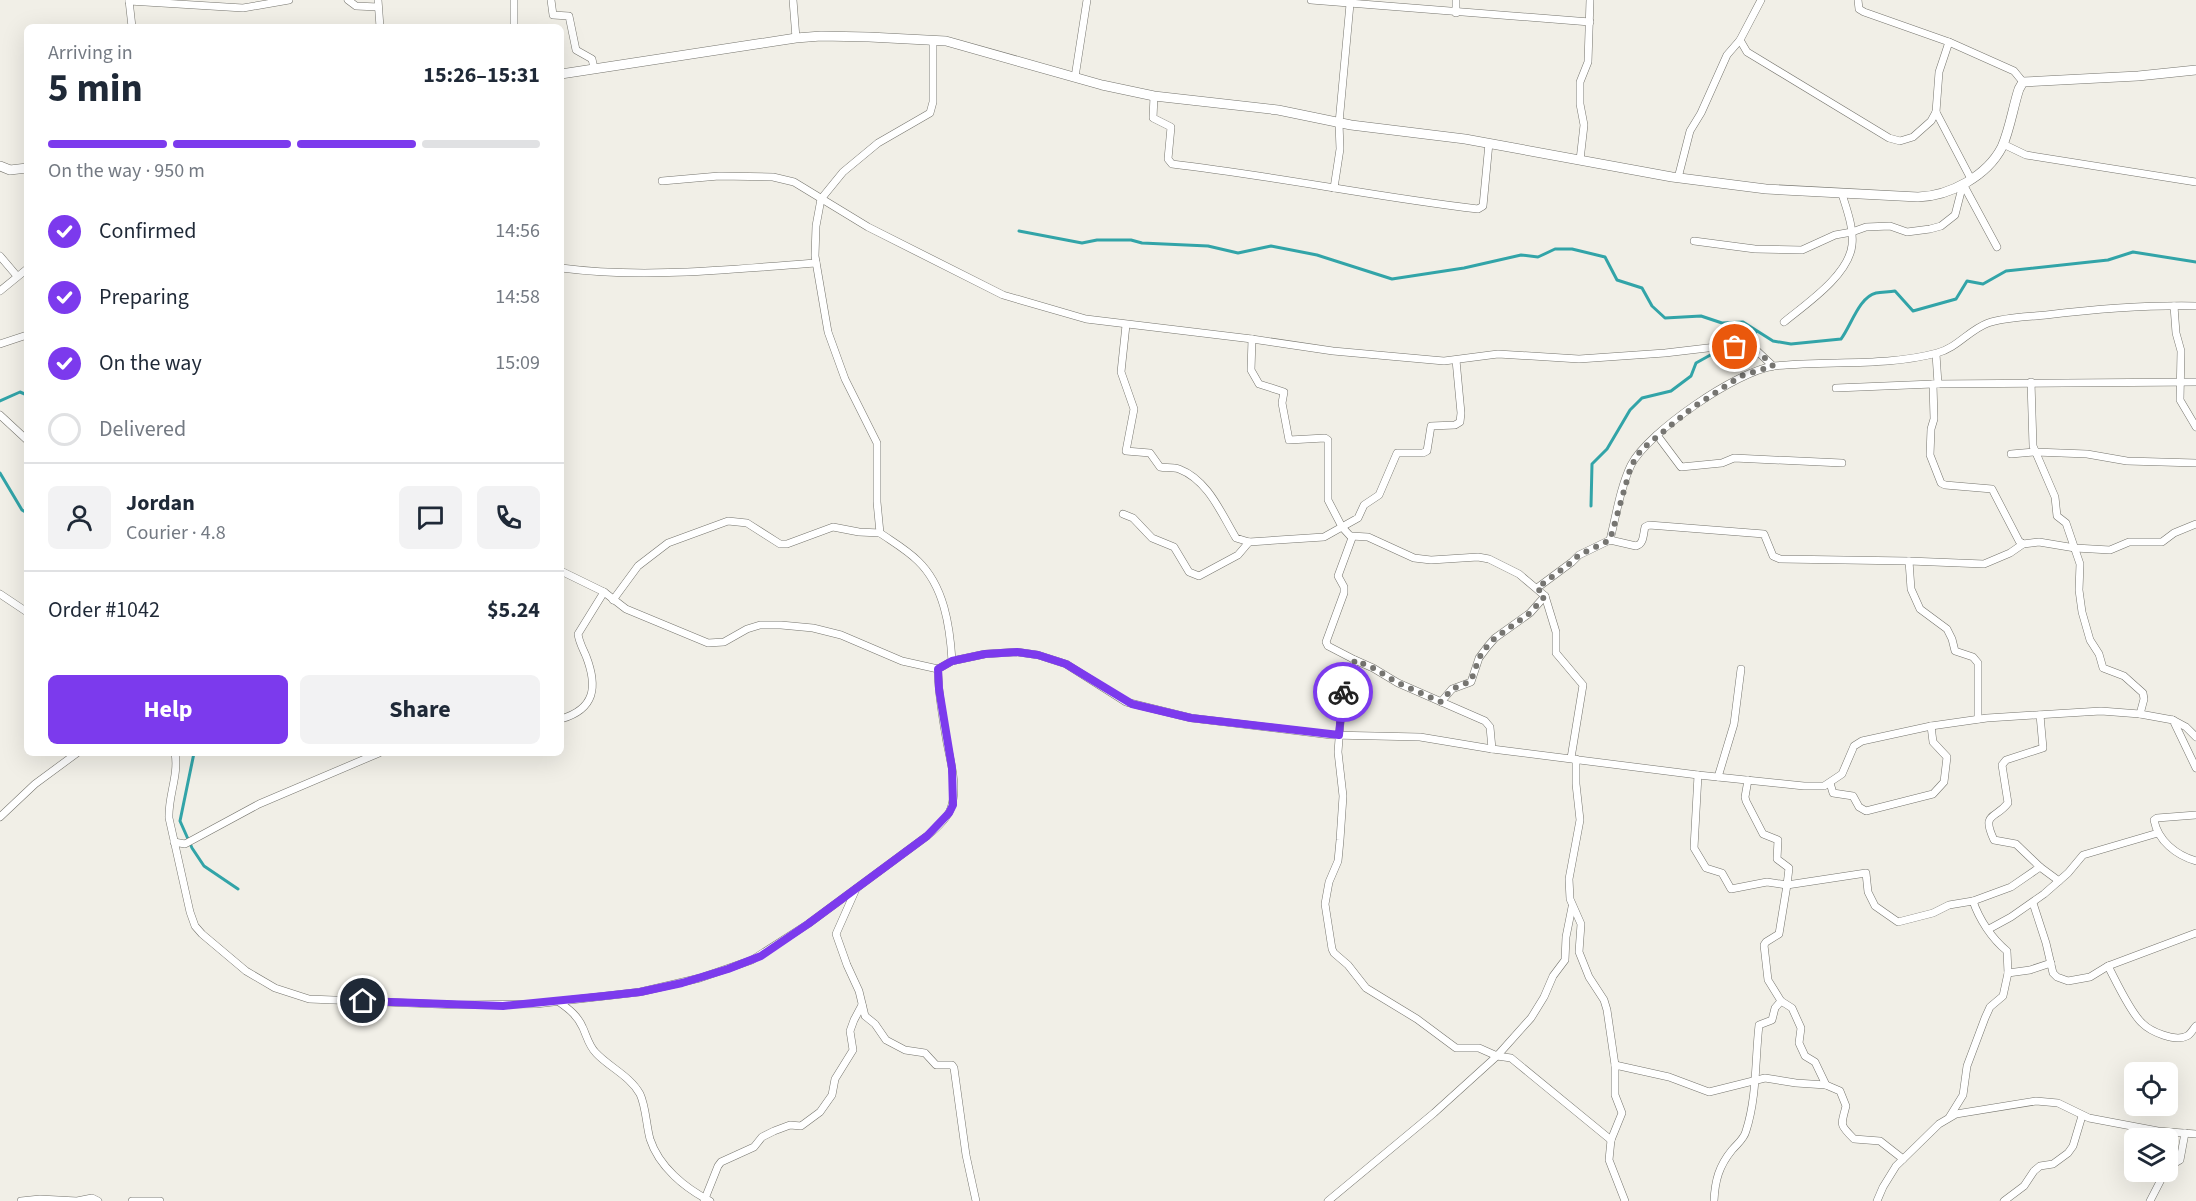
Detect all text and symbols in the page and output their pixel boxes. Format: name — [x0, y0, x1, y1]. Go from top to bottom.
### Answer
text: Arriving in — [48, 39, 133, 67]
text: 15:26–15:31 — [423, 59, 540, 91]
text: 5 min — [48, 61, 143, 117]
text: On the way · 950 m — [48, 157, 205, 185]
icon: check — [48, 215, 81, 248]
text: Confirmed — [99, 215, 196, 247]
text: 14:56 — [495, 217, 540, 245]
icon: check — [48, 281, 81, 314]
text: Preparing — [99, 281, 189, 313]
text: 14:58 — [495, 283, 540, 311]
pin — [1709, 321, 1760, 372]
icon: bag — [1718, 330, 1751, 363]
icon: check — [48, 347, 81, 380]
text: On the way — [99, 347, 202, 379]
text: 15:09 — [495, 349, 540, 377]
text: Delivered — [99, 413, 186, 445]
button: person — [48, 486, 111, 549]
button: chat — [399, 486, 462, 549]
button: phone — [477, 486, 540, 549]
text: Jordan — [126, 487, 195, 519]
text: Courier · 4.8 — [126, 519, 226, 547]
text: Order #1042 — [48, 594, 160, 626]
text: $5.24 — [487, 594, 540, 626]
courier — [1313, 662, 1373, 722]
button: Help — [48, 675, 288, 744]
button: Share — [300, 675, 540, 744]
icon: bike — [1327, 676, 1360, 709]
pin — [337, 975, 388, 1026]
icon: home — [346, 984, 379, 1017]
map controls — [2124, 1062, 2178, 1182]
button: locate — [2124, 1062, 2178, 1116]
button: layers — [2124, 1128, 2178, 1182]

